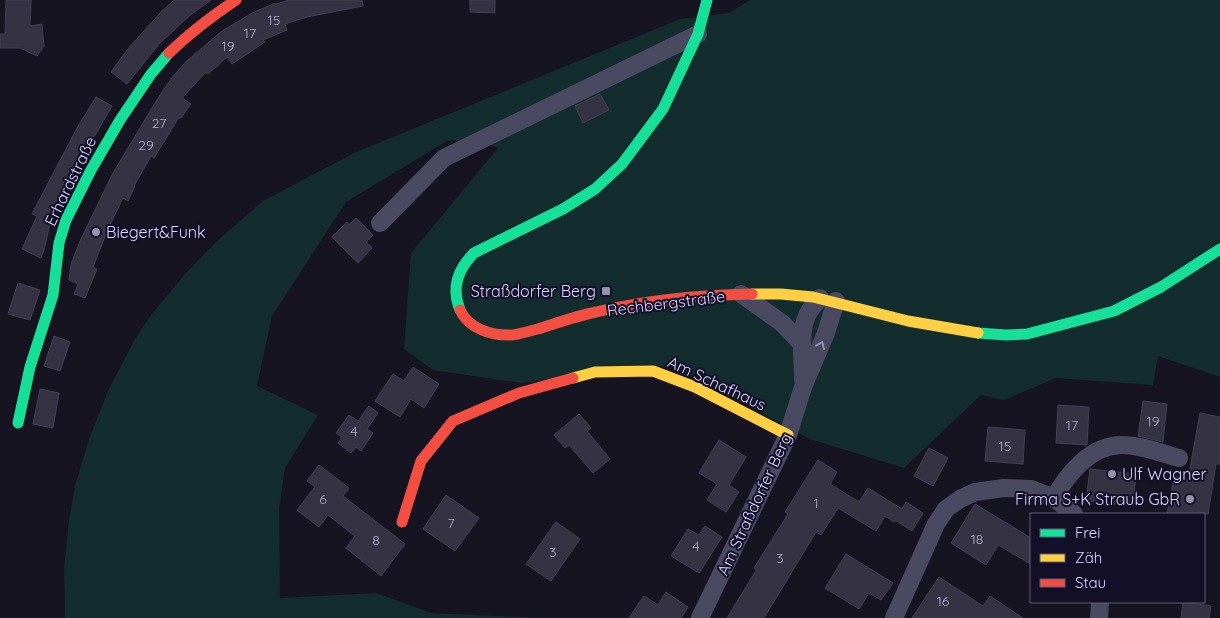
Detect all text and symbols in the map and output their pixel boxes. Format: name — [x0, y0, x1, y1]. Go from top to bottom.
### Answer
house number: 15 — [268, 11, 280, 29]
house number: 17 — [244, 24, 256, 42]
house number: 19 — [222, 37, 235, 55]
house number: 27 — [152, 114, 166, 132]
street label: Erhardstraße — [40, 133, 100, 229]
house number: 29 — [138, 136, 154, 154]
place label: Biegert&Funk — [106, 222, 206, 242]
marker: Biegert&Funk — [90, 226, 102, 238]
place label: Straßdorfer Berg — [471, 281, 596, 301]
marker: Straßdorfer Berg — [600, 285, 612, 297]
street label: Rechbergstraße — [606, 286, 726, 320]
one-way arrow — [815, 341, 825, 350]
street label: Am Schafhaus — [665, 351, 769, 415]
house number: 19 — [1147, 412, 1160, 430]
house number: 17 — [1066, 416, 1078, 434]
house number: 4 — [350, 422, 358, 440]
street label: Am Straßdorfer Berg — [712, 430, 796, 578]
house number: 15 — [999, 437, 1011, 455]
place label: Ulf Wagner — [1122, 464, 1207, 484]
marker: Ulf Wagner — [1106, 468, 1118, 480]
place label: Firma S+K Straub GbR — [1015, 489, 1180, 509]
house number: 6 — [319, 490, 327, 508]
marker: Firma S+K Straub GbR — [1184, 493, 1196, 505]
house number: 1 — [813, 494, 819, 512]
legend — [1030, 513, 1205, 603]
house number: 7 — [447, 514, 455, 532]
text: Frei — [1075, 523, 1101, 542]
house number: 18 — [971, 530, 983, 548]
house number: 8 — [372, 531, 380, 549]
house number: 4 — [692, 537, 700, 555]
house number: 3 — [549, 543, 557, 561]
text: Zäh — [1075, 548, 1102, 567]
house number: 3 — [776, 549, 784, 567]
text: Stau — [1075, 573, 1106, 592]
house number: 16 — [937, 592, 950, 610]

